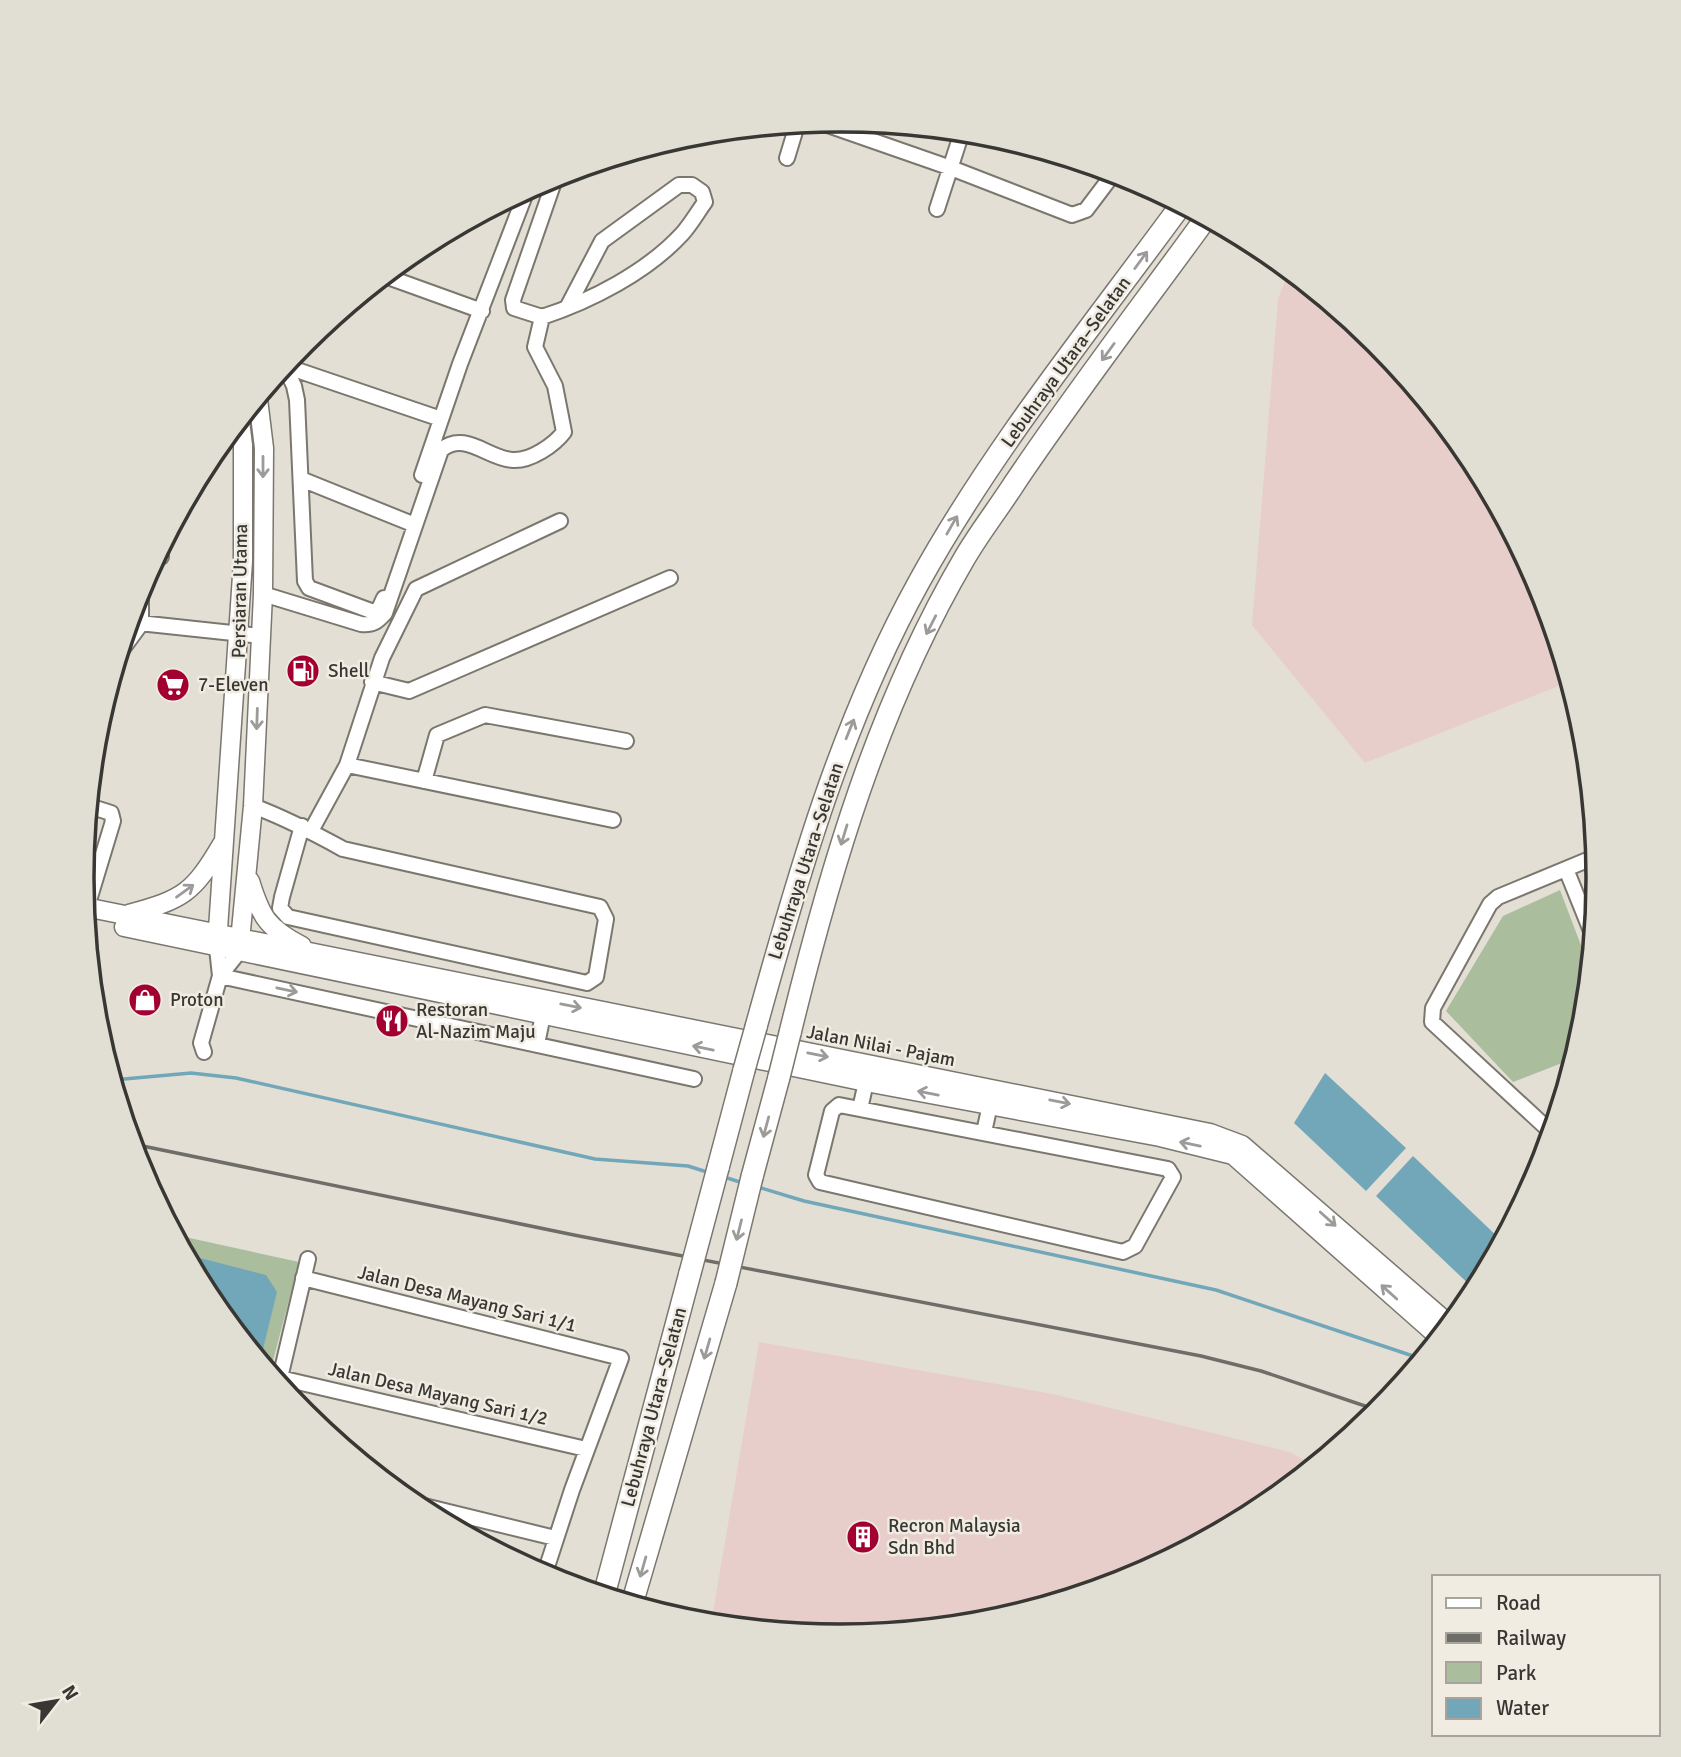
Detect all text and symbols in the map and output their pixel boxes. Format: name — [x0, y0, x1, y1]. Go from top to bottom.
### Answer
one-way arrow — [1133, 251, 1148, 270]
street label: Lebuhraya Utara–Selatan — [996, 272, 1136, 452]
one-way arrow — [1101, 343, 1116, 362]
one-way arrow — [256, 455, 270, 478]
one-way arrow — [945, 516, 959, 536]
street label: Persiaran Utama — [227, 523, 253, 659]
one-way arrow — [923, 614, 937, 635]
fuel station icon: Shell — [284, 652, 322, 690]
place label: Shell — [328, 659, 369, 683]
supermarket icon: 7-Eleven — [154, 666, 192, 704]
place label: 7-Eleven — [198, 673, 269, 697]
one-way arrow — [251, 707, 264, 730]
one-way arrow — [845, 718, 858, 740]
street label: Lebuhraya Utara–Selatan — [763, 759, 849, 963]
one-way arrow — [837, 823, 850, 845]
one-way arrow — [175, 884, 194, 898]
shop icon: Proton — [126, 981, 164, 1019]
one-way arrow — [275, 984, 298, 997]
place label: Proton — [170, 988, 224, 1012]
place label: Restoran Al-Nazim Maju — [416, 998, 536, 1044]
one-way arrow — [559, 1000, 582, 1013]
restaurant icon: Restoran Al-Nazim Maju — [373, 1002, 411, 1040]
street label: Jalan Nilai - Pajam — [805, 1020, 957, 1072]
one-way arrow — [692, 1041, 715, 1055]
one-way arrow — [806, 1049, 829, 1063]
one-way arrow — [917, 1086, 940, 1100]
one-way arrow — [1048, 1096, 1071, 1110]
one-way arrow — [759, 1115, 772, 1138]
one-way arrow — [1179, 1136, 1202, 1150]
one-way arrow — [1319, 1211, 1337, 1227]
one-way arrow — [732, 1218, 745, 1241]
street label: Jalan Desa Mayang Sari 1/1 — [355, 1260, 579, 1338]
one-way arrow — [1380, 1284, 1398, 1300]
street label: Lebuhraya Utara–Selatan — [616, 1305, 692, 1509]
one-way arrow — [699, 1337, 712, 1359]
street label: Jalan Desa Mayang Sari 1/2 — [326, 1357, 550, 1431]
place label: Recron Malaysia Sdn Bhd — [888, 1514, 1021, 1560]
building icon: Recron Malaysia Sdn Bhd — [844, 1518, 882, 1556]
one-way arrow — [635, 1556, 648, 1578]
legend — [1432, 1575, 1660, 1736]
text: Road — [1496, 1590, 1541, 1616]
text: Railway — [1496, 1625, 1566, 1651]
text: Park — [1496, 1660, 1537, 1686]
north arrow — [21, 1666, 91, 1736]
text: N — [56, 1681, 83, 1705]
text: Water — [1496, 1695, 1549, 1721]

